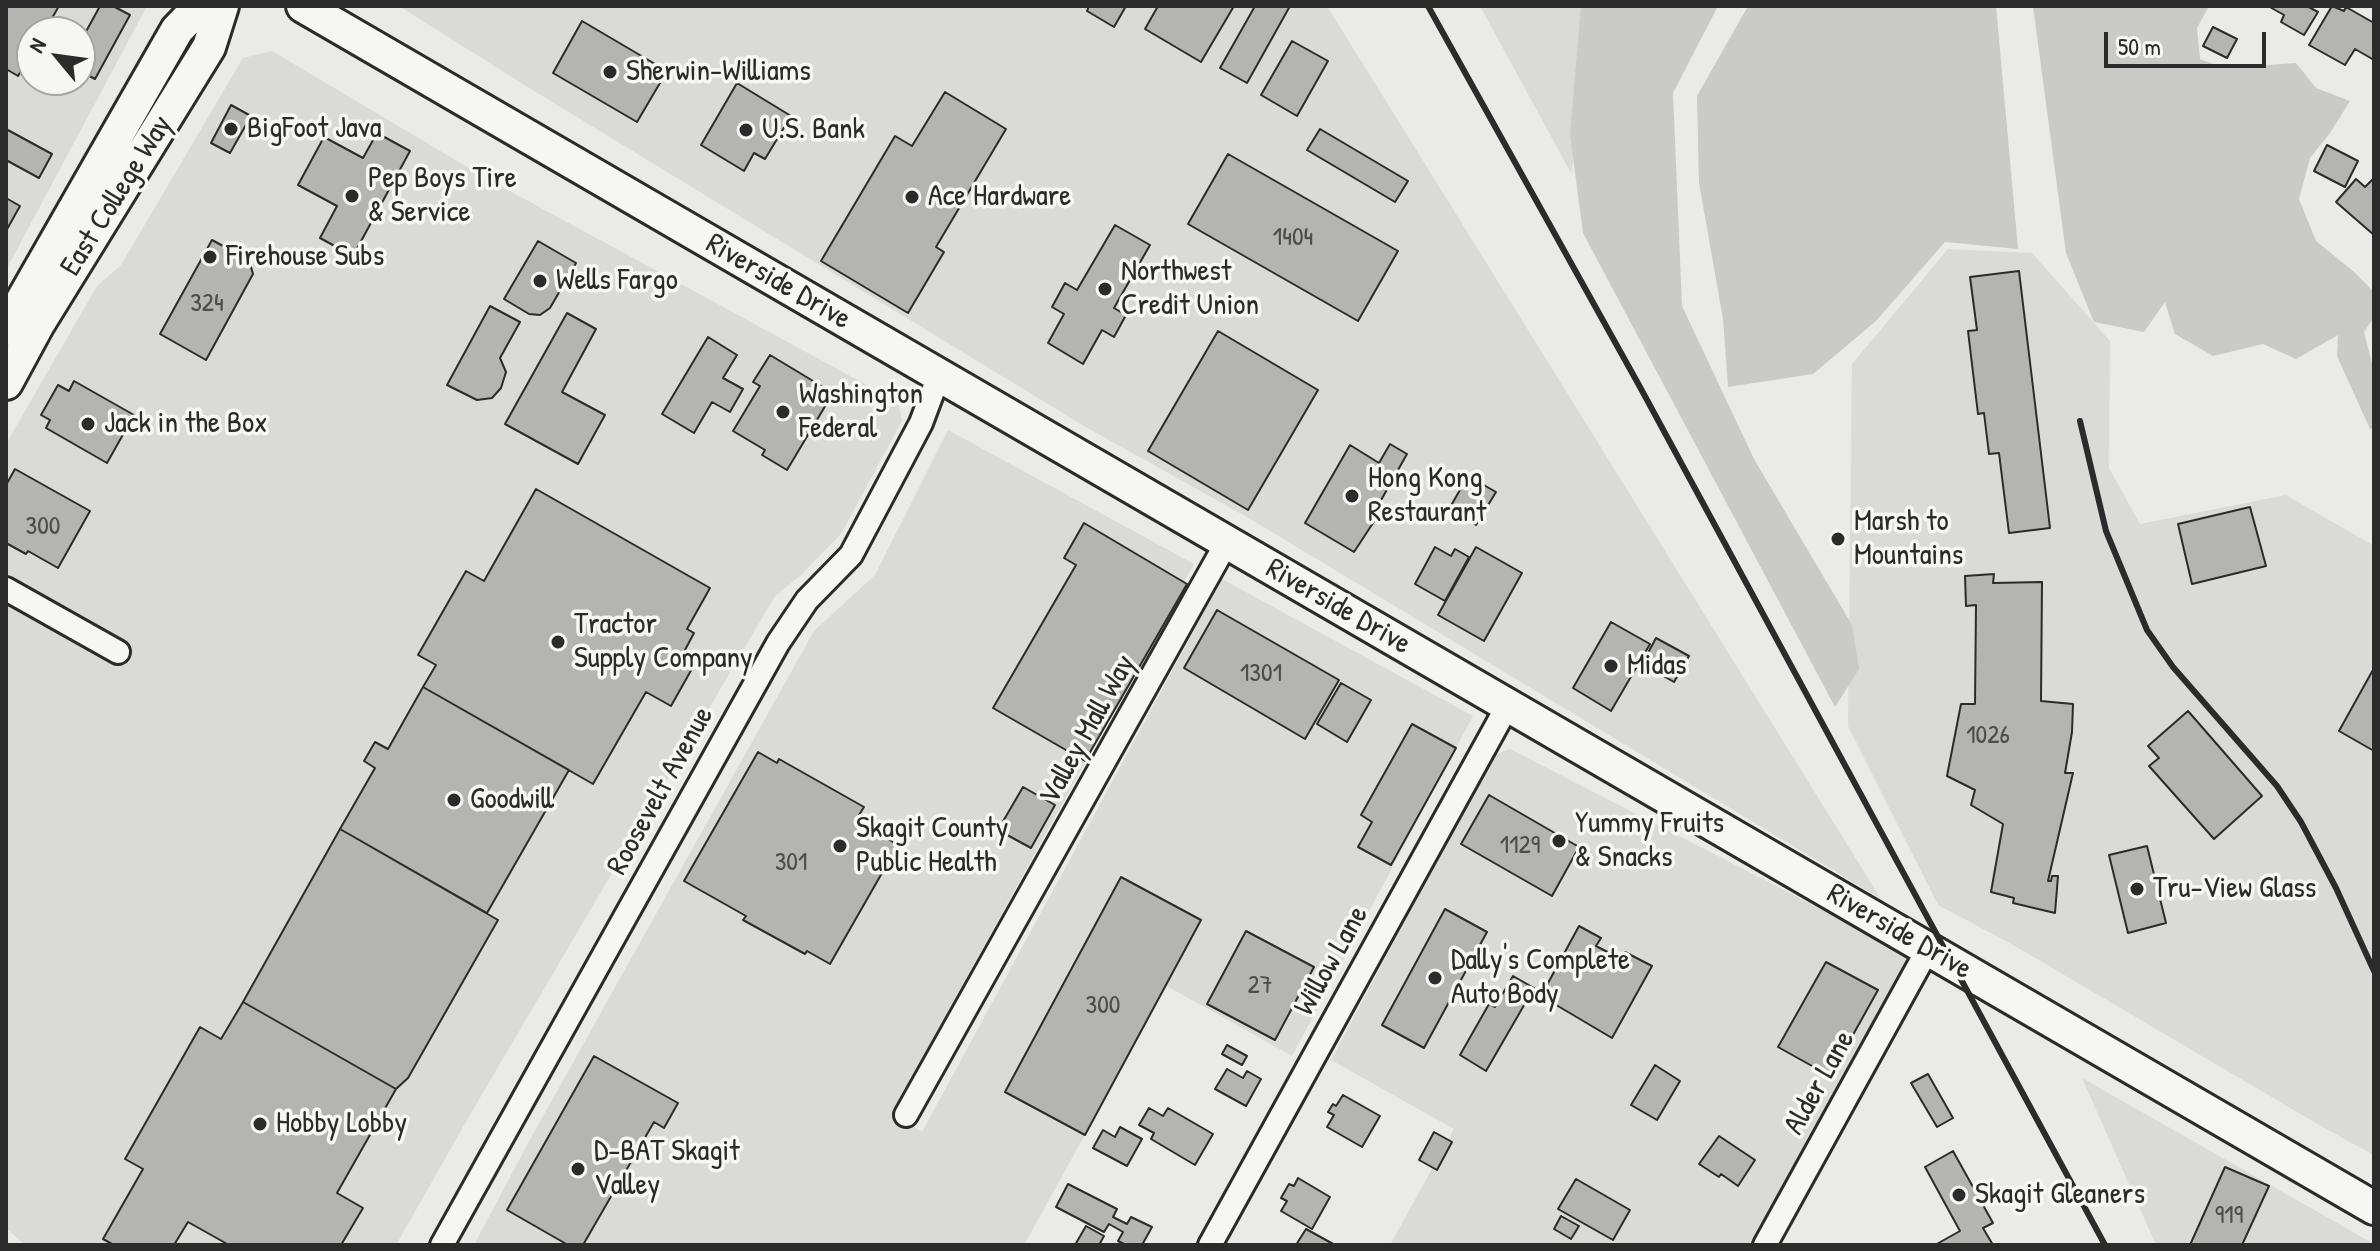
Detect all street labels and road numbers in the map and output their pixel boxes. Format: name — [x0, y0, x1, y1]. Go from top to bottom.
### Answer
street label: East College Way — [53, 109, 181, 283]
street label: Riverside Drive — [699, 226, 857, 338]
street label: Riverside Drive — [1259, 551, 1417, 663]
street label: Valley Mall Way — [1032, 649, 1144, 811]
street label: Roosevelt Avenue — [600, 701, 722, 881]
street label: Riverside Drive — [1820, 876, 1978, 988]
street label: Willow Lane — [1287, 900, 1377, 1022]
street label: Alder Lane — [1777, 1025, 1863, 1141]

